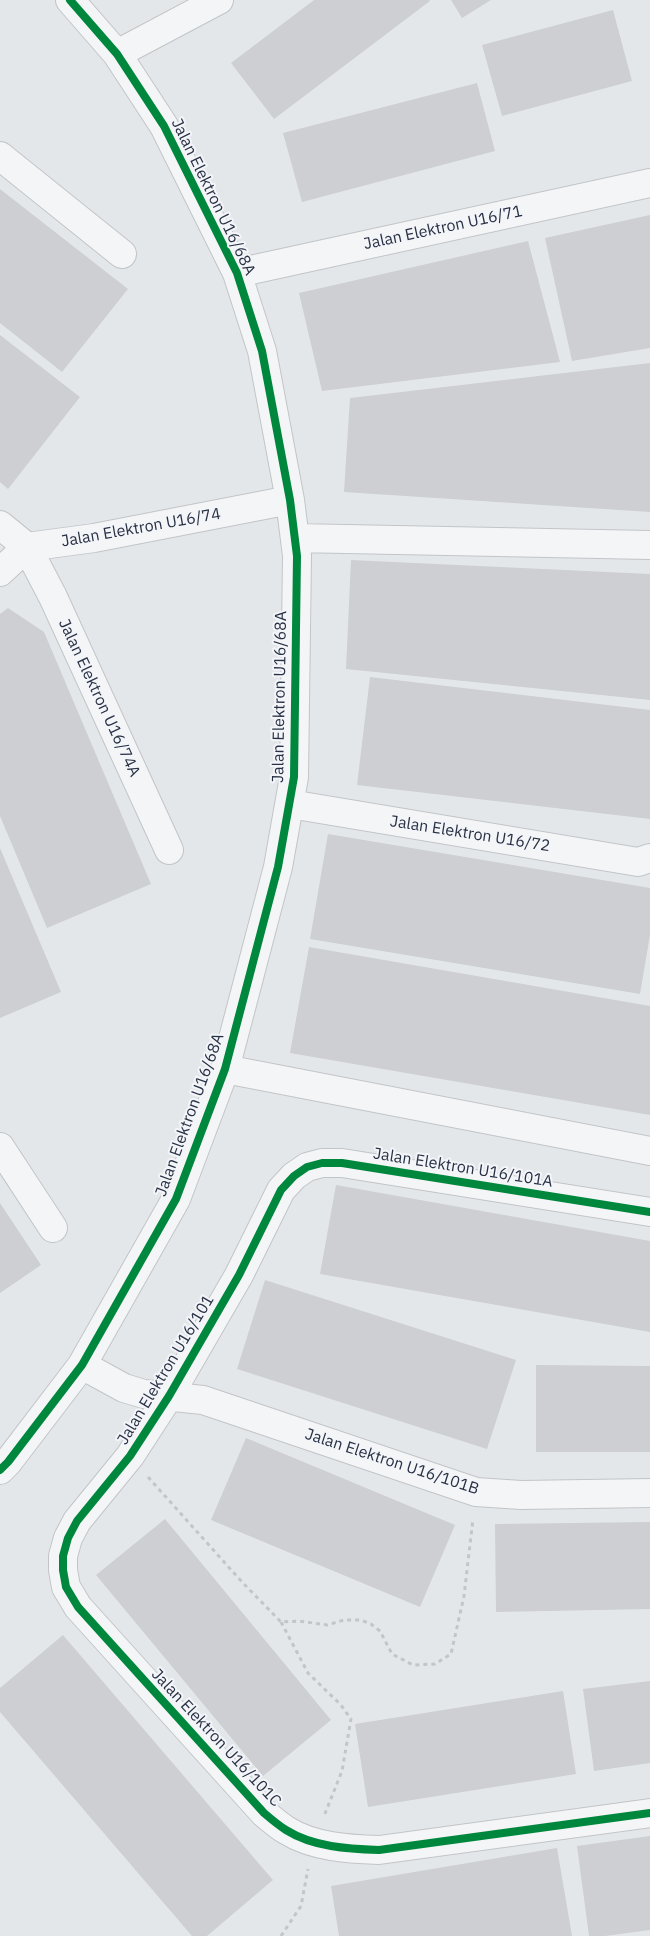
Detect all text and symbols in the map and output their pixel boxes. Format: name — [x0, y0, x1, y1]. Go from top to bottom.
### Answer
street label: Jalan Elektron U16/68A — [167, 115, 259, 279]
street label: Jalan Elektron U16/71 — [362, 202, 524, 254]
street label: Jalan Elektron U16/74 — [60, 504, 222, 552]
street label: Jalan Elektron U16/68A — [269, 611, 291, 783]
street label: Jalan Elektron U16/74A — [54, 616, 144, 780]
street label: Jalan Elektron U16/72 — [389, 812, 551, 856]
street label: Jalan Elektron U16/68A — [152, 1031, 228, 1199]
street label: Jalan Elektron U16/101A — [372, 1144, 554, 1192]
street label: Jalan Elektron U16/101 — [114, 1292, 218, 1448]
street label: Jalan Elektron U16/101B — [303, 1425, 481, 1499]
street label: Jalan Elektron U16/101C — [147, 1665, 285, 1811]

